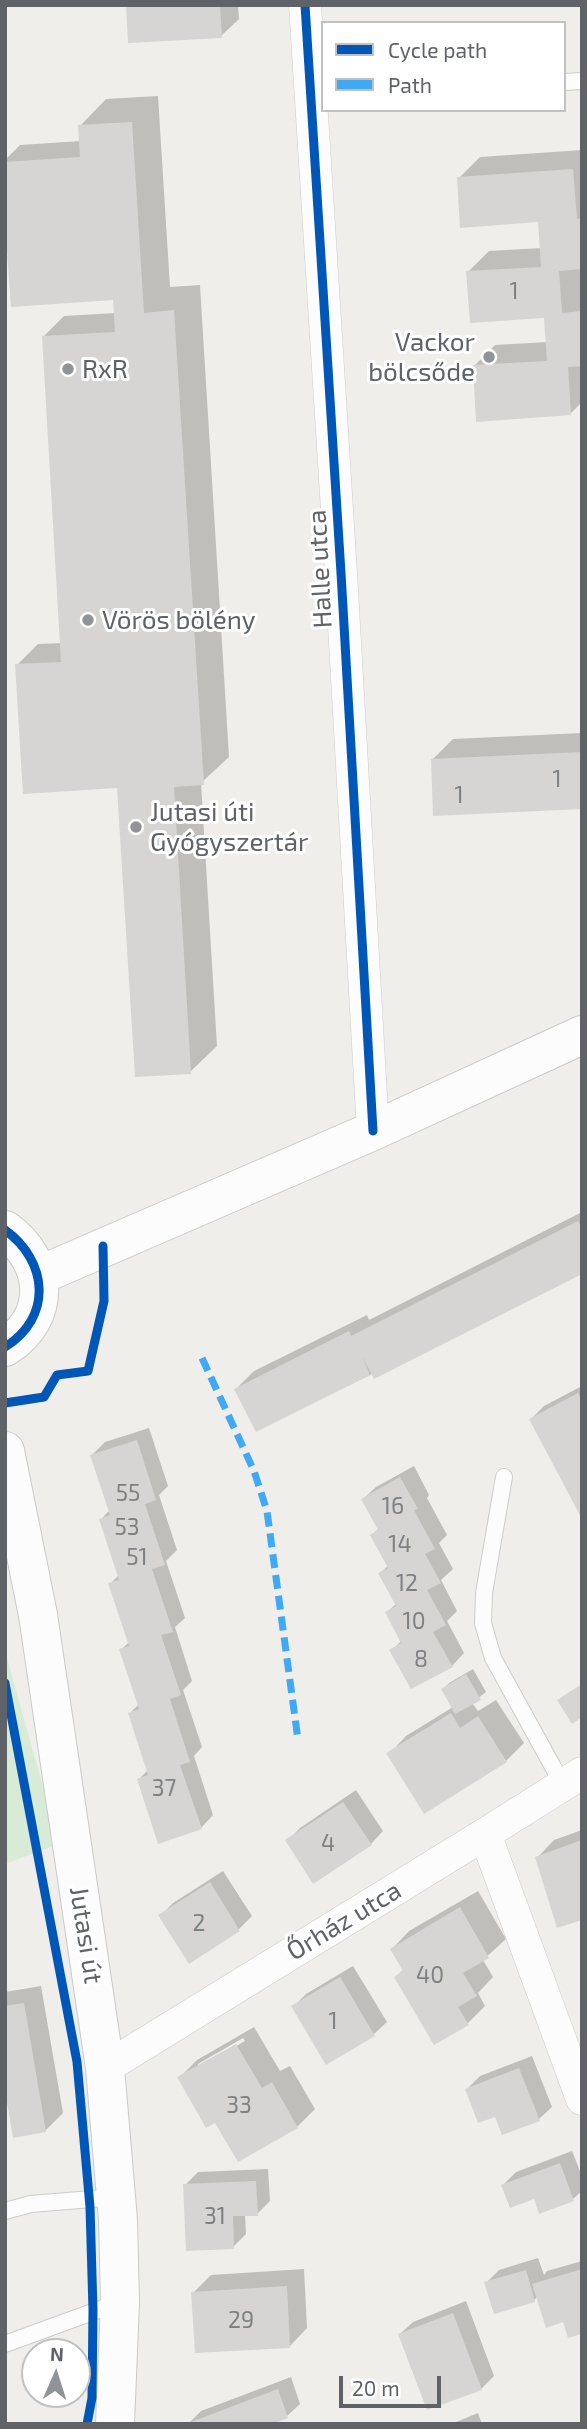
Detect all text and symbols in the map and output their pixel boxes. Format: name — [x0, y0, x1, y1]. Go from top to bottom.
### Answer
legend — [321, 21, 566, 112]
text: Cycle path — [388, 37, 487, 62]
text: Path — [388, 72, 432, 97]
house number: 1 — [509, 277, 519, 305]
place label: Vackor bölcsőde — [368, 326, 475, 388]
marker: Vackor bölcsőde — [481, 349, 497, 365]
place label: RxR — [82, 353, 128, 385]
marker: RxR — [60, 361, 76, 377]
street label: Halle utca — [301, 509, 339, 629]
place label: Vörös bölény — [102, 604, 256, 636]
marker: Vörös bölény — [80, 612, 96, 628]
house number: 1 — [552, 765, 562, 793]
house number: 1 — [454, 781, 464, 809]
place label: Jutasi úti Gyógyszertár — [150, 796, 308, 858]
marker: Jutasi úti Gyógyszertár — [128, 819, 144, 835]
house number: 55 — [116, 1479, 140, 1507]
house number: 16 — [382, 1492, 404, 1520]
house number: 53 — [114, 1513, 140, 1541]
house number: 14 — [388, 1530, 412, 1558]
house number: 51 — [126, 1543, 148, 1571]
house number: 12 — [396, 1569, 418, 1597]
house number: 10 — [402, 1607, 426, 1635]
house number: 8 — [414, 1645, 428, 1673]
house number: 37 — [152, 1774, 176, 1802]
house number: 4 — [321, 1829, 335, 1857]
street label: Őrház utca — [281, 1875, 407, 1967]
street label: Jutasi út — [63, 1884, 109, 1986]
house number: 2 — [193, 1909, 205, 1937]
house number: 40 — [416, 1961, 444, 1989]
house number: 1 — [328, 2007, 338, 2035]
house number: 33 — [226, 2091, 252, 2119]
house number: 31 — [204, 2202, 226, 2230]
house number: 29 — [228, 2306, 254, 2334]
north arrow — [21, 2338, 91, 2408]
text: N — [50, 2342, 64, 2365]
scale bar — [342, 2362, 444, 2406]
text: 20 m — [352, 2375, 400, 2400]

